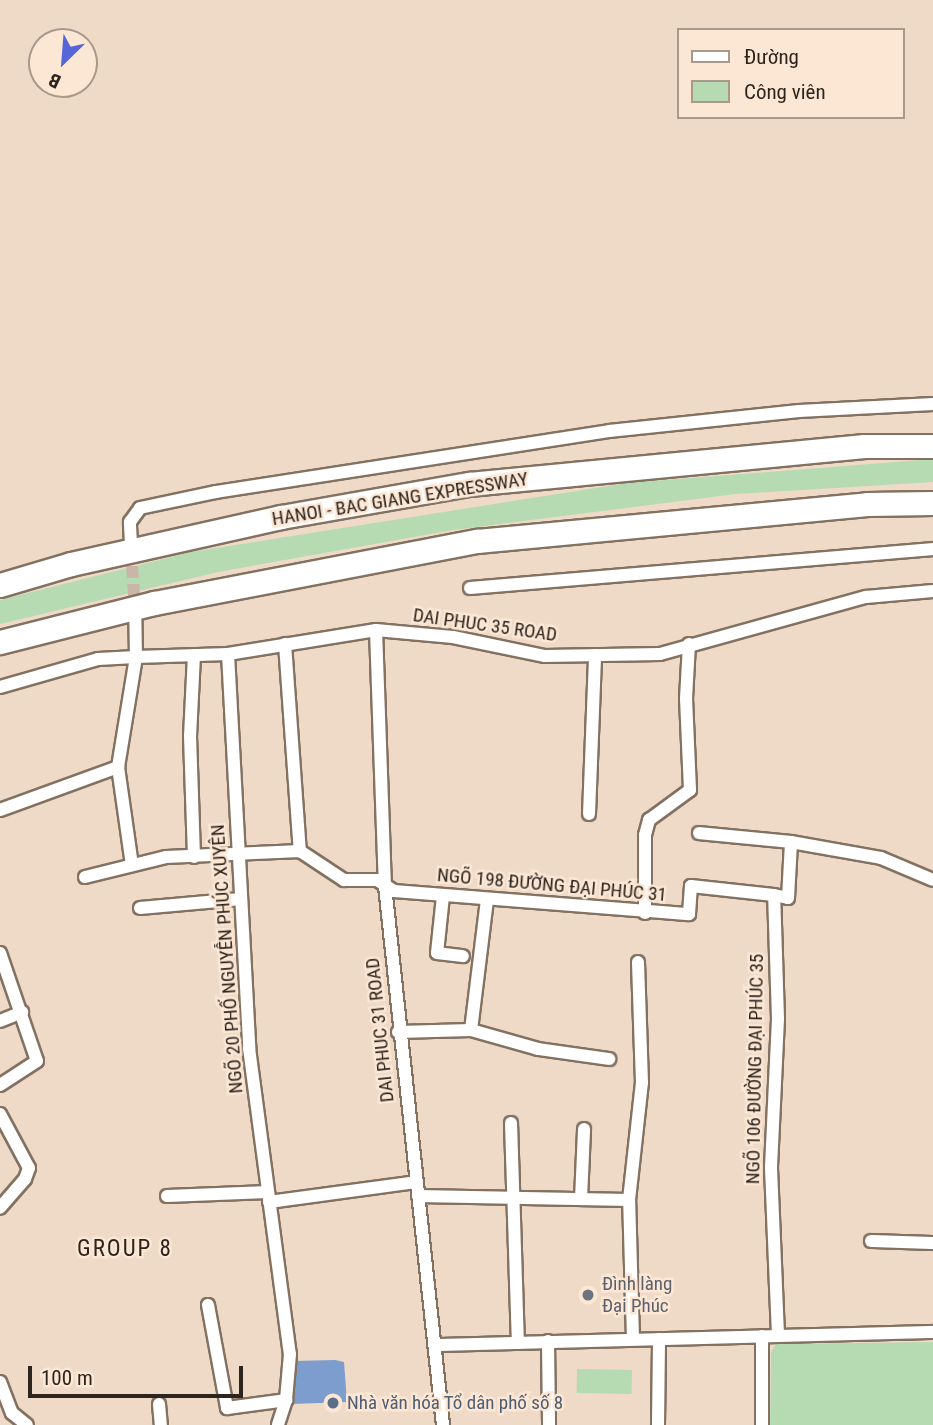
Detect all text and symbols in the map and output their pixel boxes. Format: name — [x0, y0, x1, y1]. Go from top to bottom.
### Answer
north arrow — [28, 28, 98, 98]
legend — [678, 28, 905, 119]
text: Đường — [744, 45, 799, 69]
text: B — [45, 68, 64, 93]
text: Công viên — [744, 80, 826, 104]
street label: HANOI - BAC GIANG EXPRESSWAY — [270, 467, 530, 531]
street label: DAI PHUC 35 ROAD — [412, 604, 558, 646]
street label: NGÕ 20 PHỐ NGUYỄN PHÚC XUYÊN — [206, 824, 248, 1094]
street label: NGÕ 198 ĐƯỜNG ĐẠI PHÚC 31 — [436, 864, 668, 906]
street label: NGÕ 106 ĐƯỜNG ĐẠI PHÚC 35 — [742, 954, 768, 1184]
street label: DAI PHUC 31 ROAD — [361, 957, 399, 1103]
district label: GROUP 8 — [78, 1235, 172, 1263]
place label: Đình làng Đại Phúc — [602, 1273, 672, 1317]
marker: Đình làng Đại Phúc — [580, 1287, 596, 1303]
scale bar — [32, 1352, 247, 1396]
text: 100 m — [41, 1366, 93, 1390]
place label: Nhà văn hóa Tổ dân phố số 8 — [347, 1392, 564, 1414]
marker: Nhà văn hóa Tổ dân phố số 8 — [325, 1395, 341, 1411]

